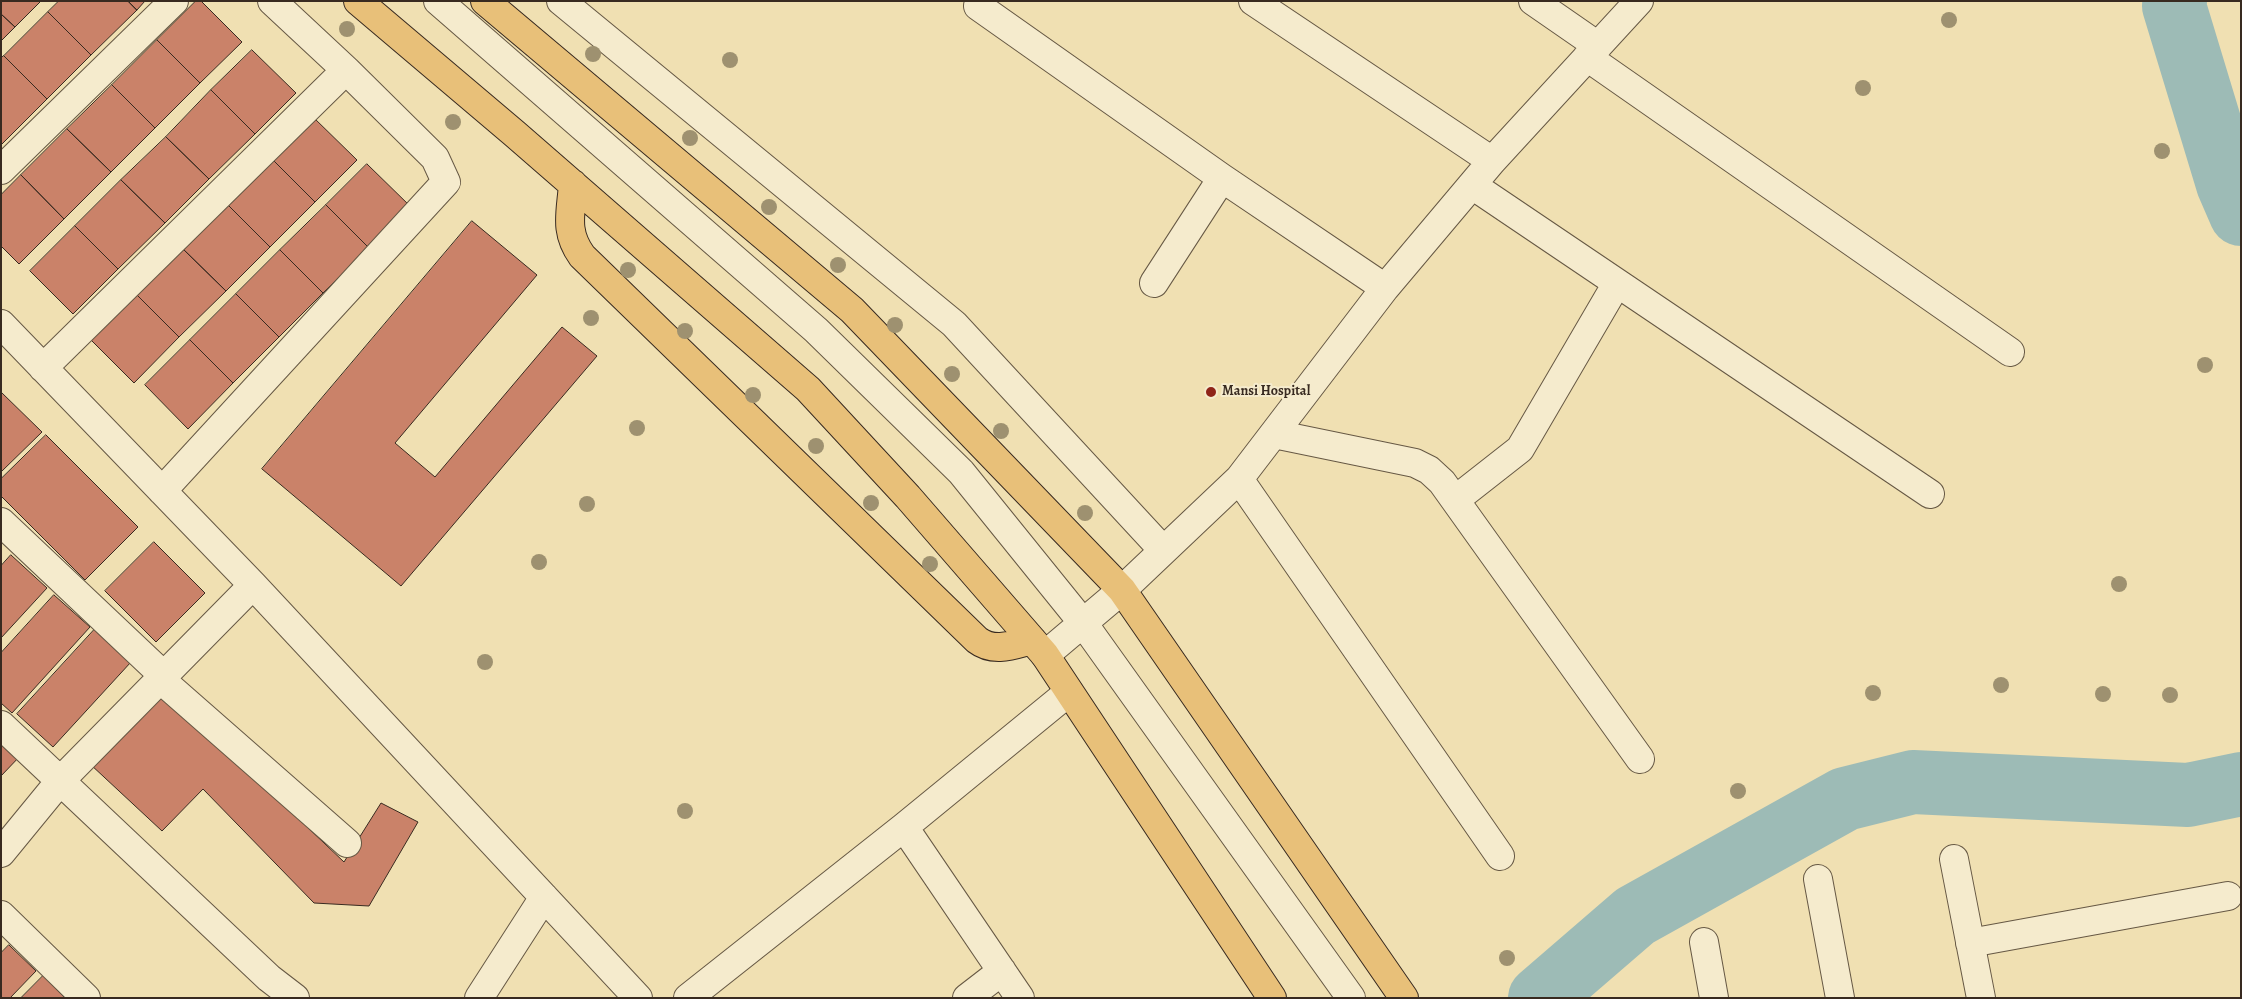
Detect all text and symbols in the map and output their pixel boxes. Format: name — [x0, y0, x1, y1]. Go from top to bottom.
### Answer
place label: Mansi Hospital — [1222, 384, 1310, 400]
marker: Mansi Hospital — [1204, 385, 1218, 399]

